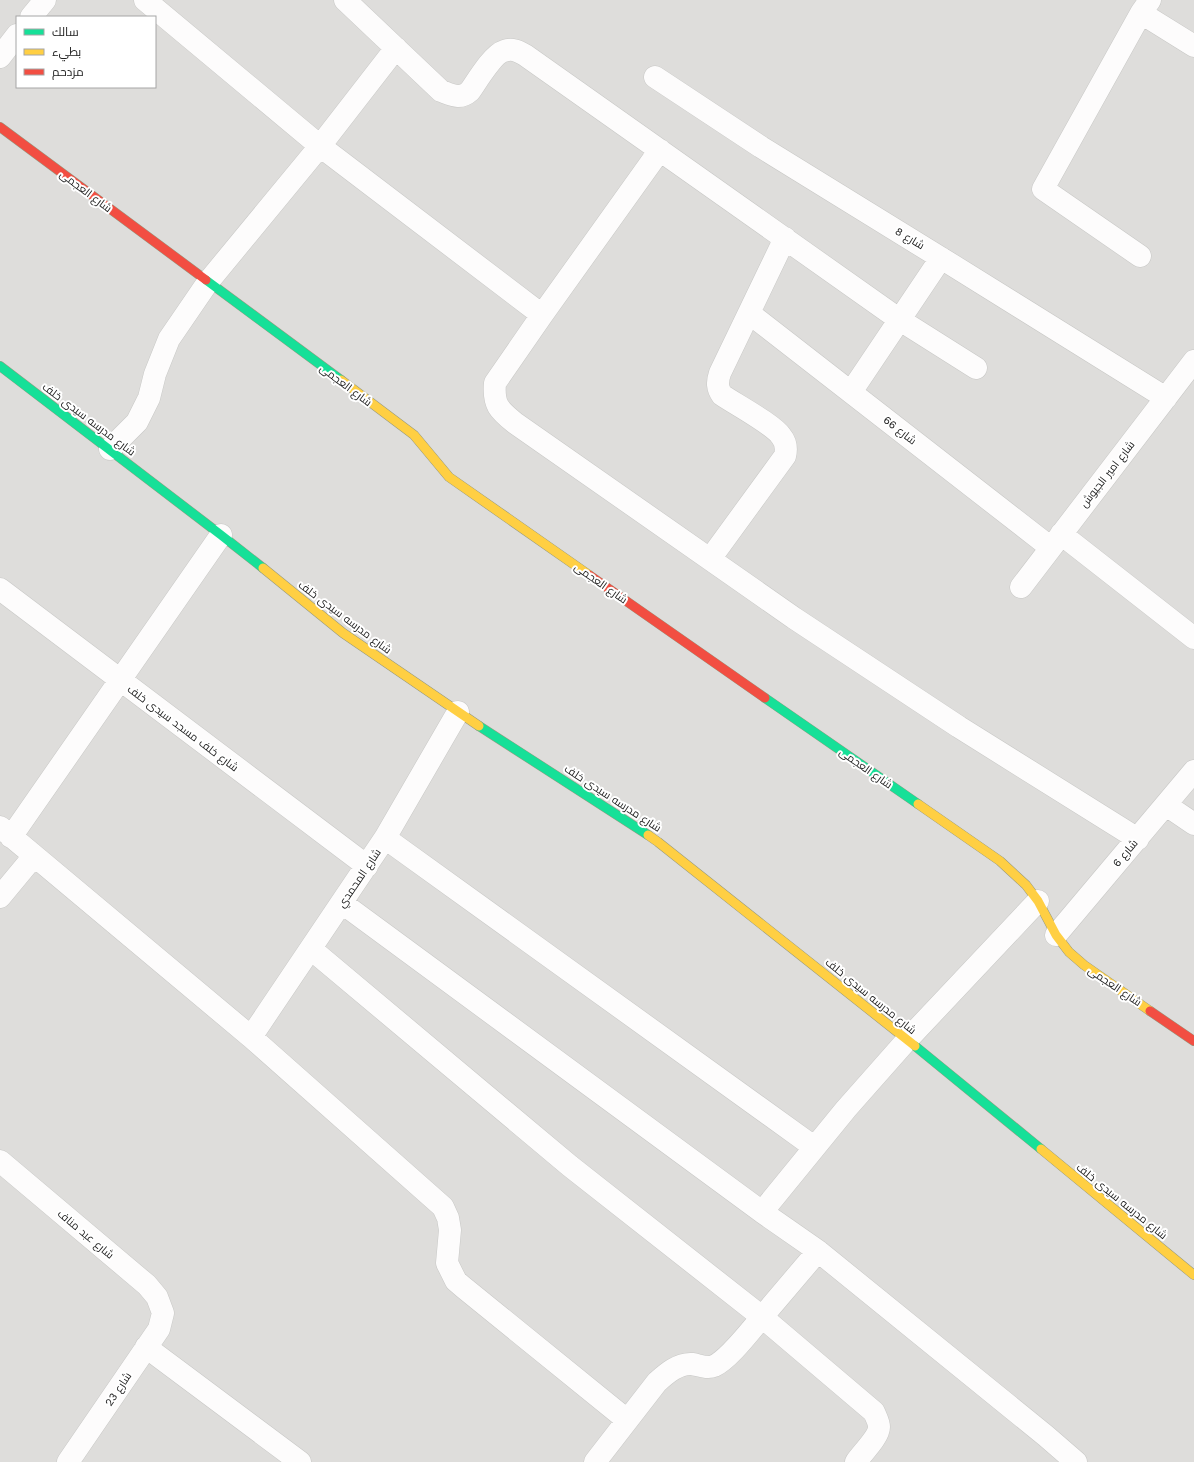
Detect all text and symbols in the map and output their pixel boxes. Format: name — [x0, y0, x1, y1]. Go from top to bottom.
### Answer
legend — [16, 16, 156, 88]
text: سالك — [52, 25, 79, 39]
text: بطيء — [52, 45, 81, 62]
text: مزدحم — [52, 65, 84, 80]
street label: شارع العجمى — [56, 168, 114, 216]
street label: شارع 8 — [892, 225, 927, 253]
street label: شارع العجمى — [316, 362, 374, 410]
street label: شارع مدرسه سيدى خلف — [39, 380, 138, 459]
street label: شارع 66 — [880, 413, 919, 448]
street label: شارع امير الجيوش — [1077, 438, 1138, 511]
street label: شارع العجمى — [571, 560, 630, 607]
street label: شارع مدرسه سيدى خلف — [295, 578, 394, 657]
street label: شارع خلف مسجد سيدى خلف — [124, 682, 241, 775]
street label: شارع العجمى — [836, 745, 895, 792]
street label: شارع مدرسه سيدى خلف — [561, 762, 664, 835]
street label: شارع 6 — [1110, 837, 1141, 870]
street label: شارع المحمدي — [335, 846, 386, 911]
street label: شارع مدرسه سيدى خلف — [822, 956, 919, 1038]
street label: شارع العجمى — [1085, 964, 1144, 1010]
street label: شارع مدرسه سيدى خلف — [1073, 1161, 1170, 1243]
street label: شارع عبد مناف — [54, 1207, 116, 1262]
street label: شارع 23 — [102, 1370, 135, 1409]

